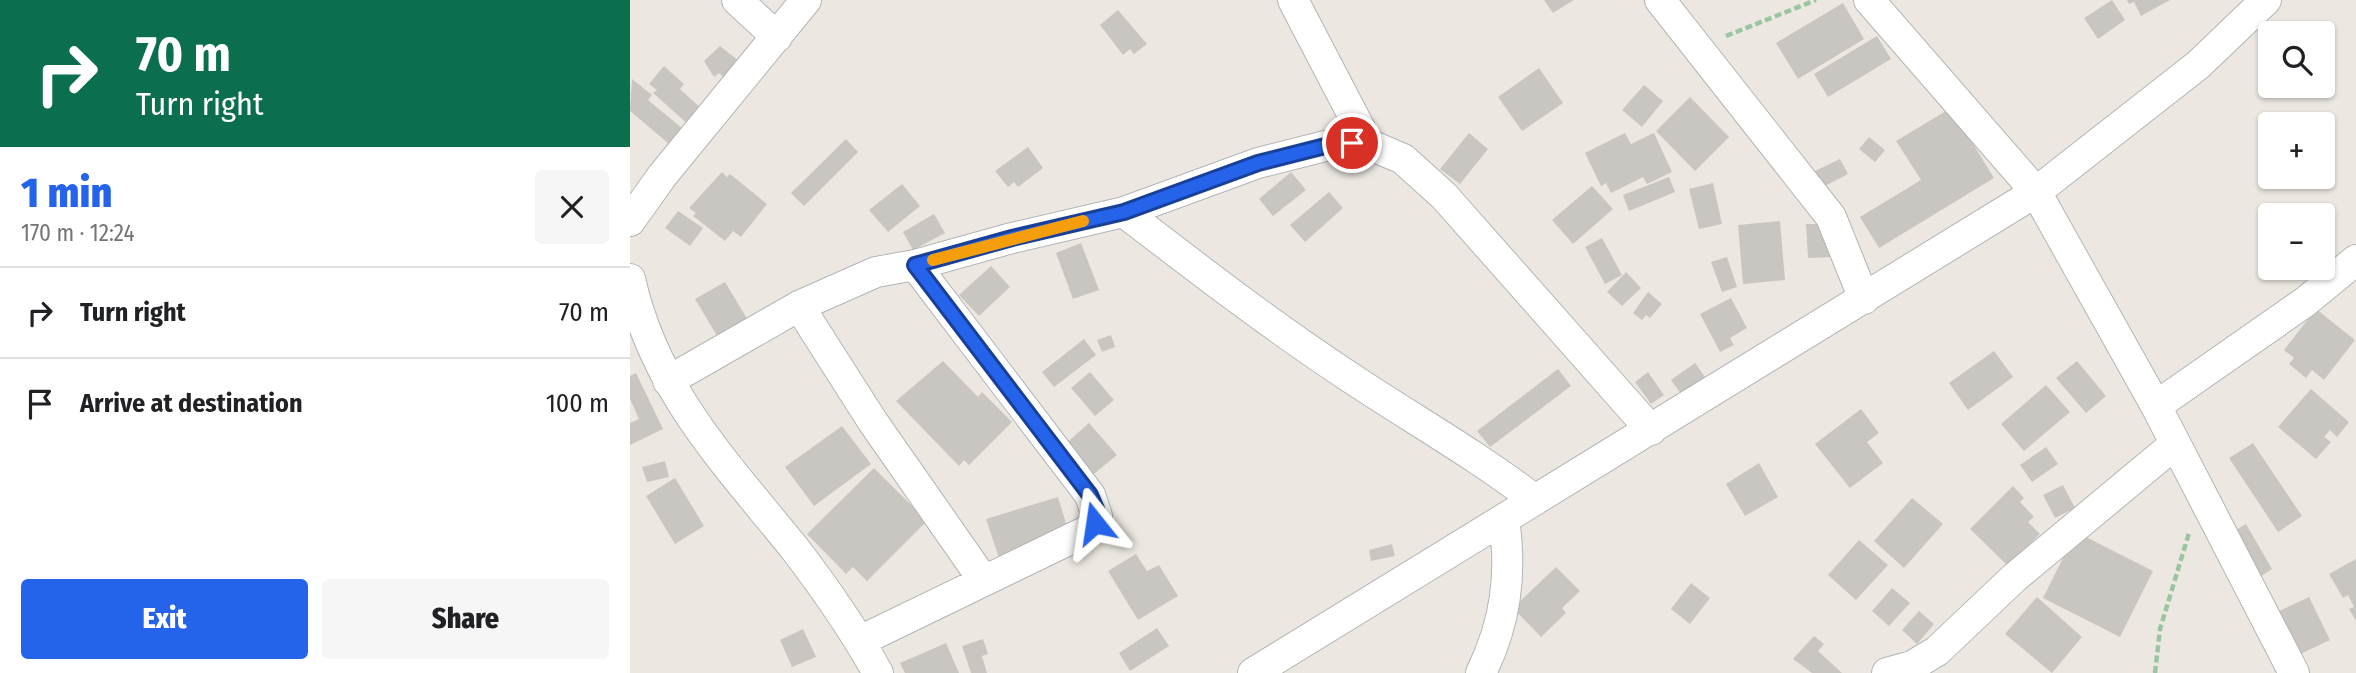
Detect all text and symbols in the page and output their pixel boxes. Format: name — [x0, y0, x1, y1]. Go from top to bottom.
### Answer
map controls — [2258, 21, 2335, 280]
button: search — [2258, 21, 2335, 98]
text: 70 m — [136, 25, 231, 84]
icon: right — [21, 28, 112, 119]
text: Turn right — [136, 85, 263, 123]
button: + — [2258, 112, 2335, 189]
pin — [1322, 113, 1382, 173]
icon: arrive — [1333, 124, 1371, 162]
text: 1 min — [21, 168, 112, 218]
button: close — [535, 170, 609, 244]
button: − — [2258, 203, 2335, 280]
text: 170 m · 12:24 — [21, 219, 135, 247]
icon: right — [21, 294, 59, 332]
text: Turn right — [80, 297, 186, 328]
text: 70 m — [559, 297, 609, 328]
icon: arrive — [21, 385, 59, 423]
text: Arrive at destination — [80, 388, 303, 419]
text: 100 m — [546, 388, 609, 419]
position arrow — [1058, 486, 1132, 560]
button: Exit — [21, 579, 308, 659]
button: Share — [322, 579, 609, 659]

